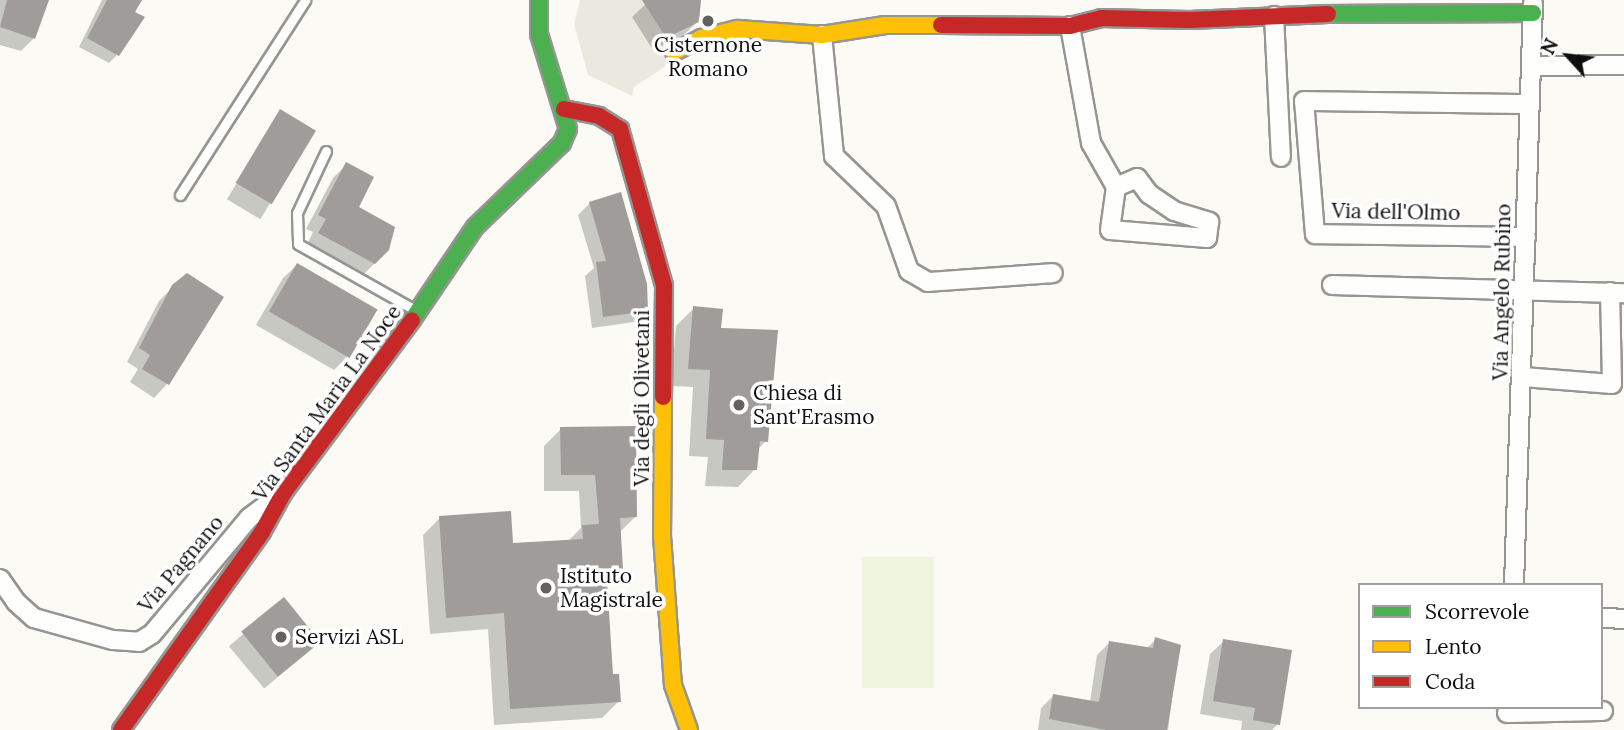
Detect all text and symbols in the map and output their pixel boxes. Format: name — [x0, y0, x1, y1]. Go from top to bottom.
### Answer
marker: Cisternone Romano — [700, 13, 716, 29]
north arrow — [1533, 21, 1603, 91]
place label: Cisternone Romano — [654, 32, 762, 82]
text: N — [1535, 34, 1563, 58]
street label: Via dell'Olmo — [1331, 198, 1461, 226]
street label: Via Angelo Rubino — [1488, 203, 1516, 381]
street label: Via Santa Maria La Noce — [247, 300, 407, 506]
street label: Via degli Olivetani — [629, 310, 655, 486]
place label: Chiesa di Sant'Erasmo — [753, 380, 874, 430]
marker: Chiesa di Sant'Erasmo — [731, 397, 747, 413]
street label: Via Pagnano — [133, 510, 229, 618]
place label: Istituto Magistrale — [560, 563, 663, 613]
marker: Istituto Magistrale — [538, 580, 554, 596]
legend — [1358, 583, 1603, 709]
text: Scorrevole — [1425, 598, 1529, 625]
place label: Servizi ASL — [295, 624, 403, 650]
marker: Servizi ASL — [273, 629, 289, 645]
text: Lento — [1425, 633, 1482, 660]
text: Coda — [1425, 668, 1475, 695]

